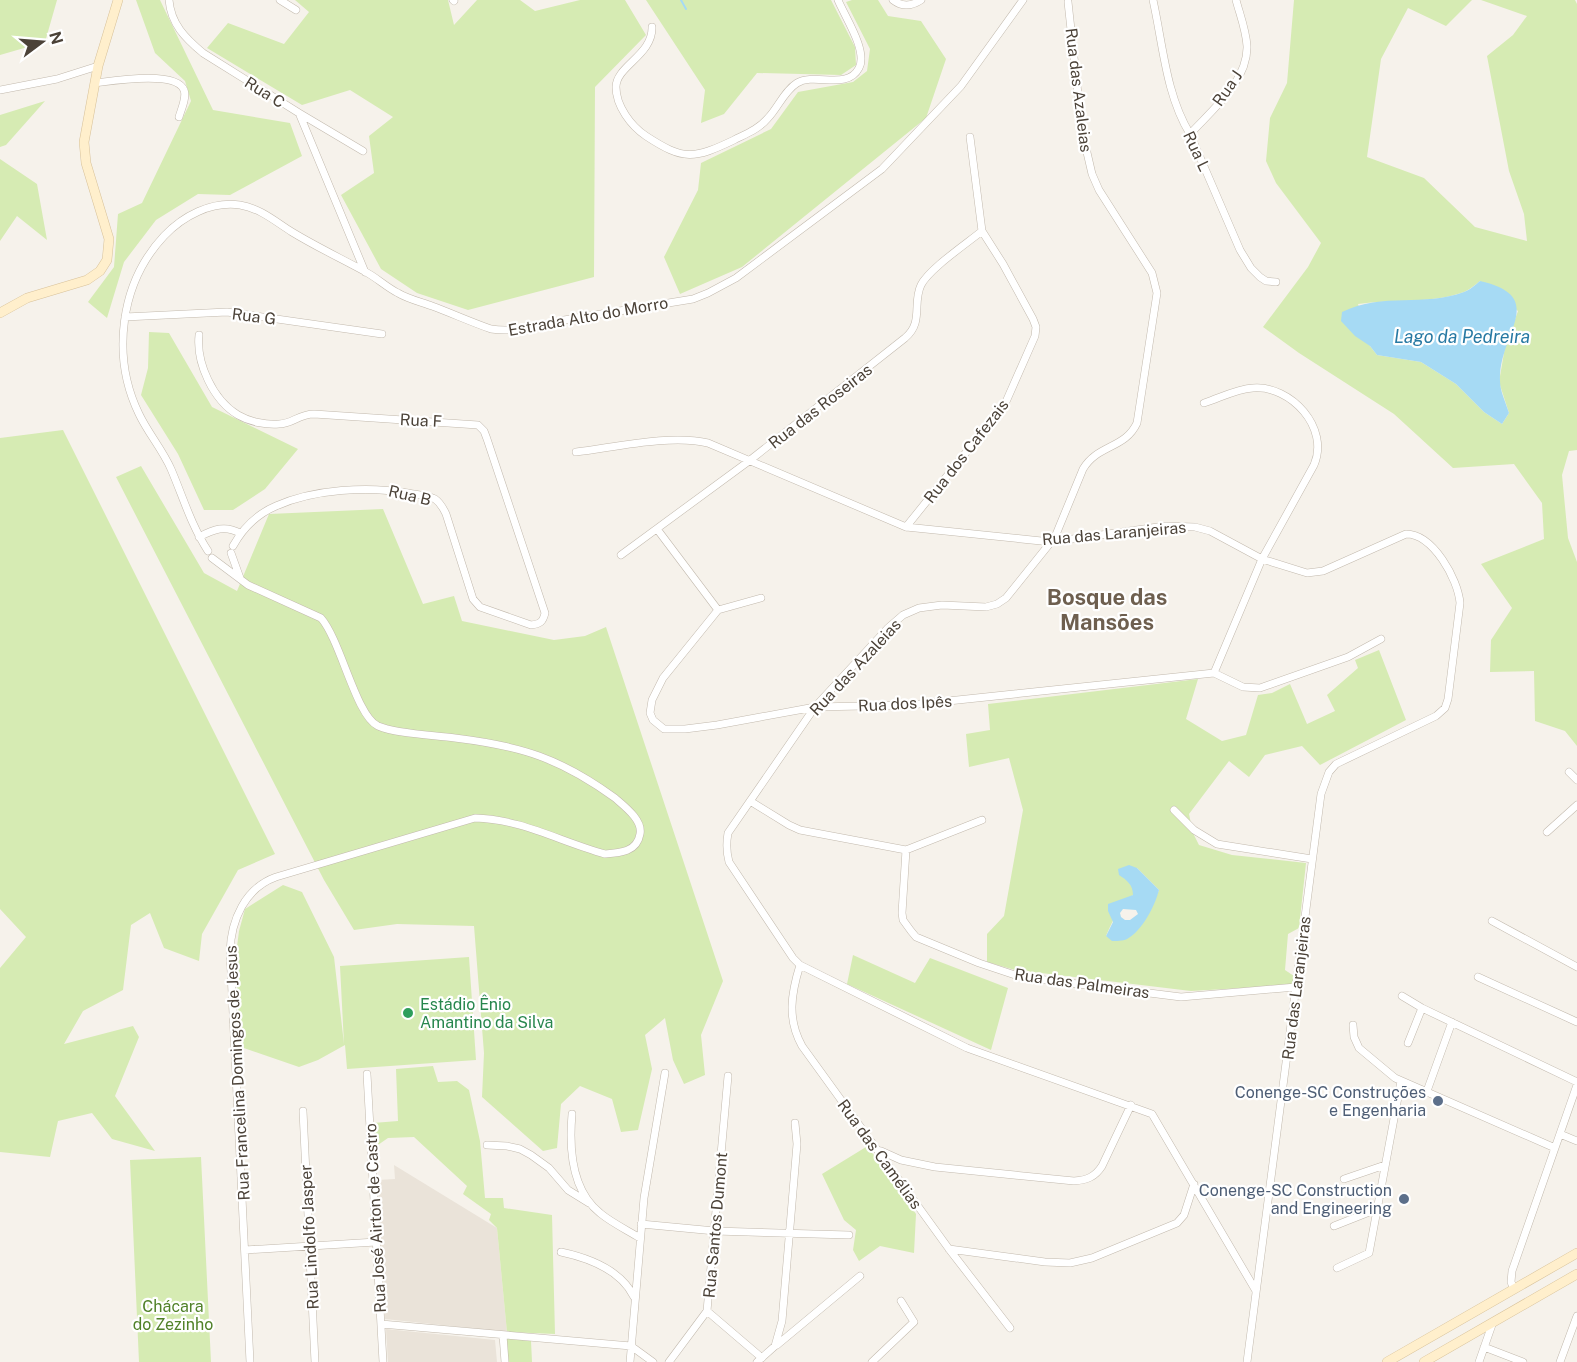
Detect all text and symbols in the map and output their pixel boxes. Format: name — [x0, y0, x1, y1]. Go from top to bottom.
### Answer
north arrow — [12, 12, 72, 72]
street label: Rua das Azaleias — [1061, 27, 1096, 153]
text: N — [45, 29, 67, 47]
street label: Rua J — [1208, 67, 1246, 110]
street label: Rua C — [241, 73, 288, 112]
street label: Rua L — [1179, 128, 1214, 174]
street label: Estrada Alto do Morro — [507, 293, 670, 340]
street label: Rua G — [231, 304, 277, 329]
water label: Lago da Pedreira — [1394, 326, 1530, 347]
street label: Rua das Roseiras — [765, 360, 876, 453]
street label: Rua dos Cafezais — [920, 396, 1013, 507]
street label: Rua F — [399, 410, 443, 431]
street label: Rua B — [387, 481, 433, 510]
street label: Rua das Laranjeiras — [1041, 518, 1187, 549]
district label: Bosque das Mansões — [1047, 584, 1167, 635]
street label: Rua das Azaleias — [806, 615, 905, 720]
street label: Rua dos Ipês — [858, 692, 953, 715]
street label: Rua das Laranjeiras — [1278, 915, 1315, 1061]
street label: Rua Francelina Domingos de Jesus — [221, 945, 254, 1201]
street label: Rua das Palmeiras — [1013, 965, 1151, 1002]
place label: Estádio Ênio Amantino da Silva — [420, 994, 553, 1032]
marker: Estádio Ênio Amantino da Silva — [401, 1006, 415, 1020]
place label: Conenge-SC Construções e Engenharia — [1235, 1083, 1426, 1120]
marker: Conenge-SC Construções e Engenharia — [1431, 1094, 1445, 1108]
street label: Rua das Camélias — [833, 1096, 926, 1213]
street label: Rua José Airton de Castro — [361, 1123, 390, 1313]
street label: Rua Santos Dumont — [700, 1151, 731, 1299]
street label: Rua Lindolfo Jasper — [296, 1164, 323, 1310]
place label: Conenge-SC Construction and Engineering — [1199, 1181, 1392, 1218]
marker: Conenge-SC Construction and Engineering — [1397, 1192, 1411, 1206]
park label: Chácara do Zezinho — [133, 1297, 213, 1334]

